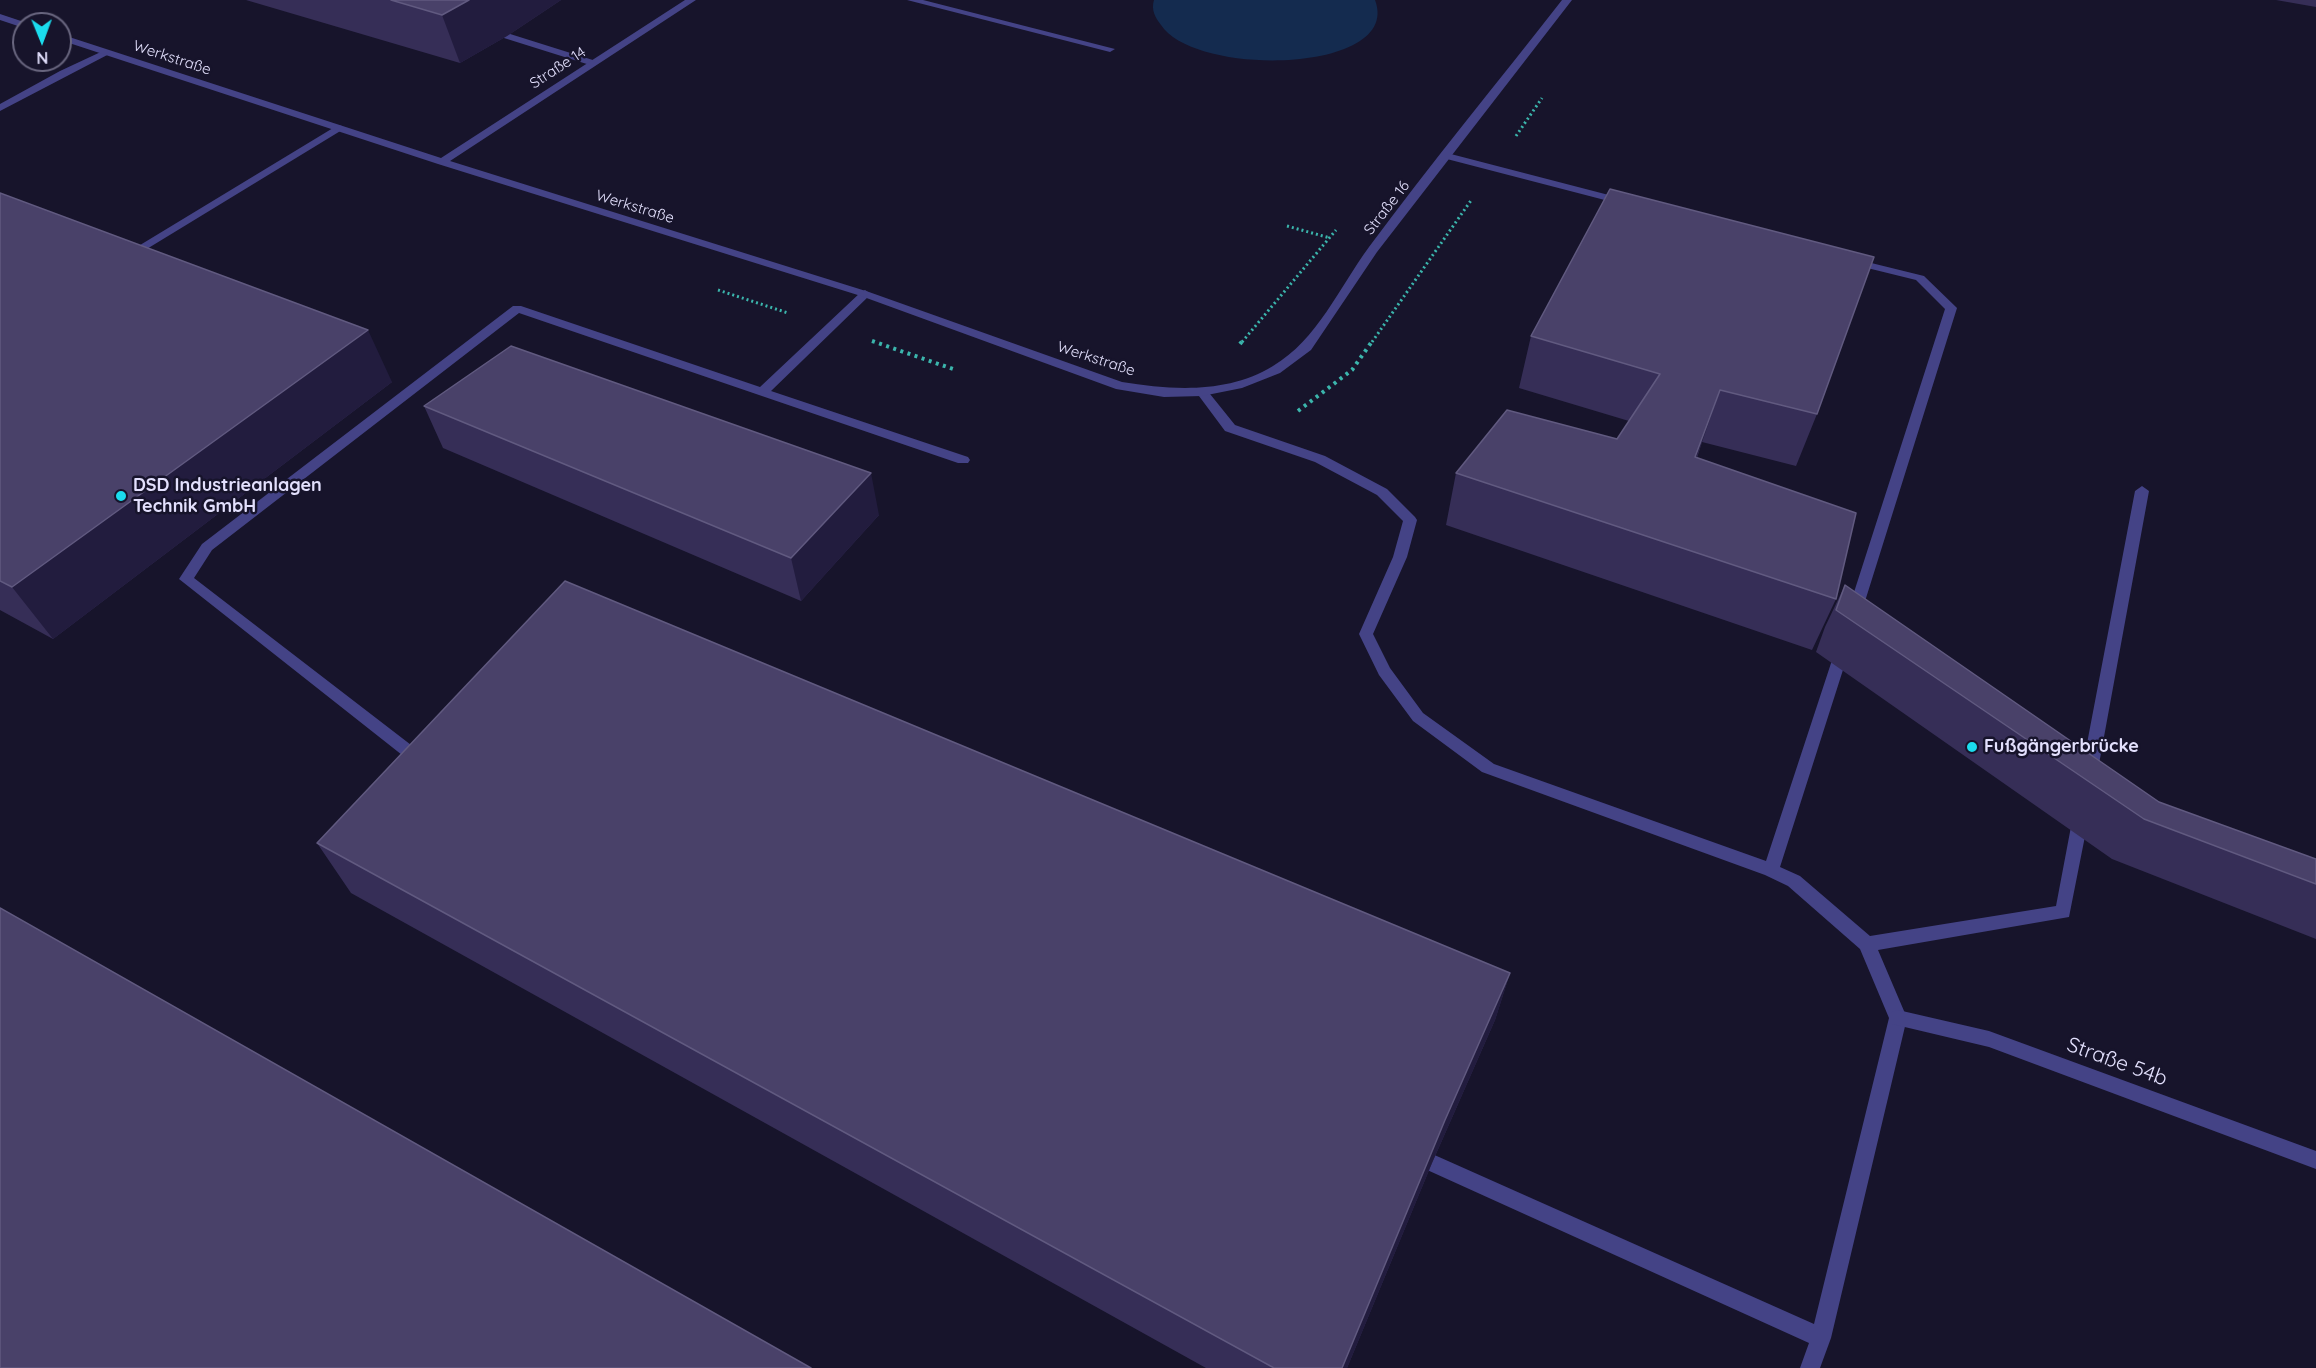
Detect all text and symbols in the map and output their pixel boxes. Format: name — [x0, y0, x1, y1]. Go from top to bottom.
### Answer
north arrow — [12, 12, 72, 72]
street label: Werkstraße — [131, 37, 213, 79]
street label: Straße 14 — [527, 43, 589, 93]
text: N — [36, 48, 48, 68]
street label: Straße 16 — [1360, 177, 1414, 239]
street label: Werkstraße — [594, 187, 676, 227]
street label: Werkstraße — [1055, 338, 1137, 380]
place label: DSD Industrieanlagen Technik GmbH — [133, 475, 322, 518]
marker: DSD Industrieanlagen Technik GmbH — [114, 489, 128, 503]
place label: Fußgängerbrücke — [1984, 736, 2139, 758]
marker: Fußgängerbrücke — [1965, 740, 1979, 754]
street label: Straße 54b — [2063, 1032, 2171, 1092]

